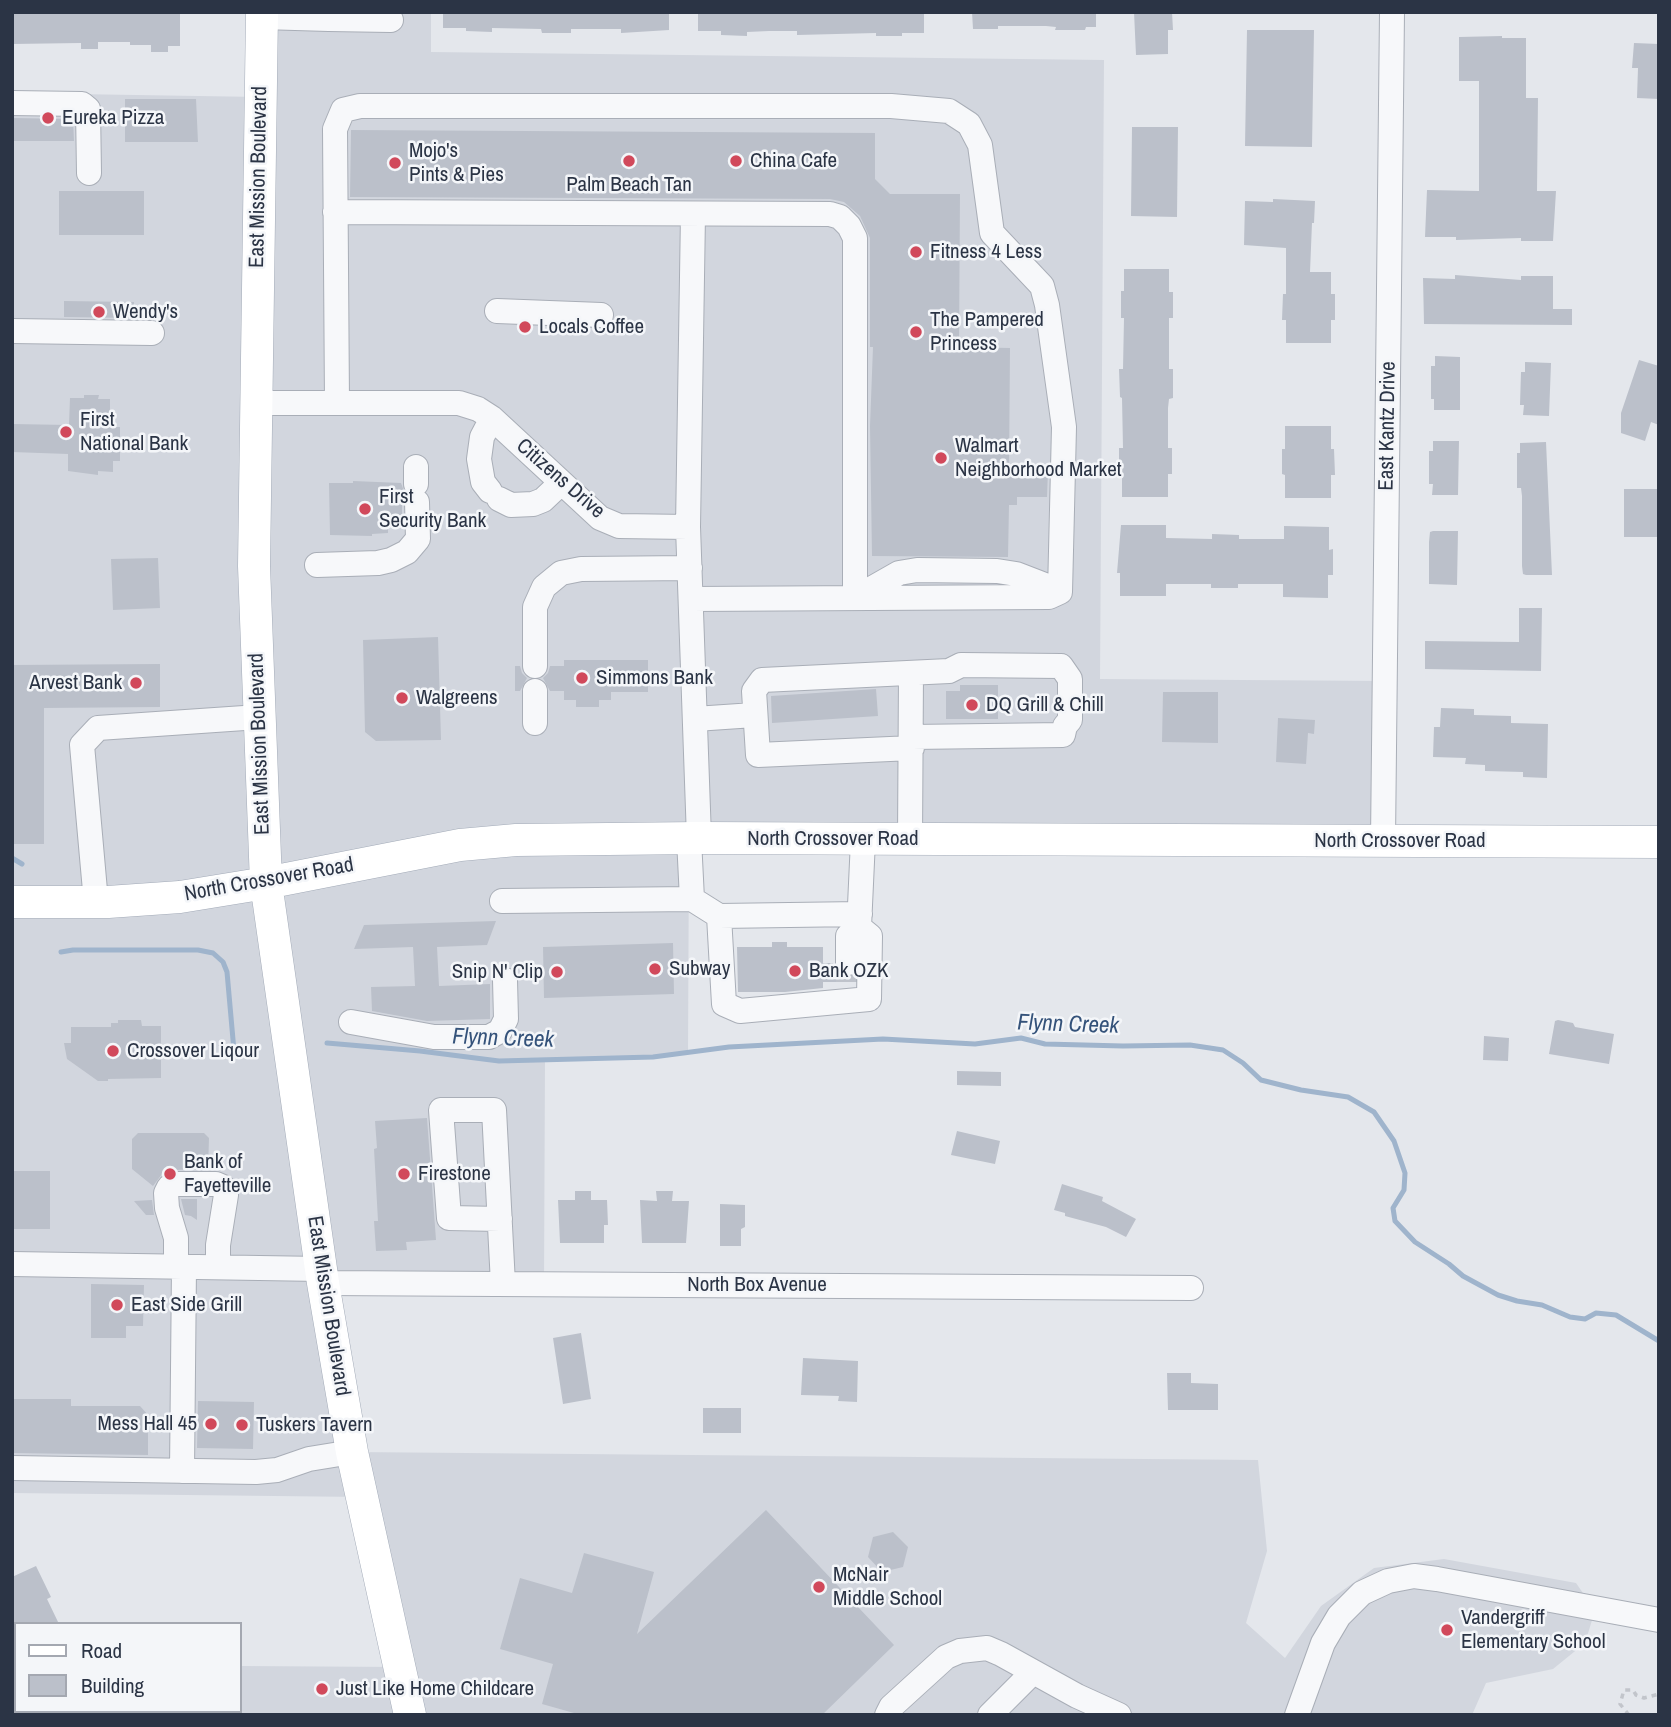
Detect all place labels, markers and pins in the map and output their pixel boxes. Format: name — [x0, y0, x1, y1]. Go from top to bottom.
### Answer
place label: Eureka Pizza — [62, 105, 164, 131]
marker: Eureka Pizza — [40, 110, 56, 126]
place label: Mojo's Pints & Pies — [409, 138, 504, 188]
place label: China Cafe — [750, 148, 837, 174]
marker: Palm Beach Tan — [621, 153, 637, 169]
marker: China Cafe — [728, 153, 744, 169]
marker: Mojo's Pints & Pies — [387, 155, 403, 171]
place label: Palm Beach Tan — [566, 172, 692, 198]
place label: Fitness 4 Less — [930, 239, 1042, 265]
marker: Fitness 4 Less — [908, 244, 924, 260]
place label: Wendy's — [113, 299, 178, 325]
marker: Wendy's — [91, 304, 107, 320]
place label: The Pampered Princess — [930, 307, 1044, 357]
place label: Locals Coffee — [539, 314, 644, 340]
marker: Locals Coffee — [517, 319, 533, 335]
marker: The Pampered Princess — [908, 324, 924, 340]
place label: First National Bank — [80, 407, 188, 457]
marker: First National Bank — [58, 424, 74, 440]
place label: Walmart Neighborhood Market — [955, 433, 1122, 483]
marker: Walmart Neighborhood Market — [933, 450, 949, 466]
place label: First Security Bank — [379, 484, 486, 534]
marker: First Security Bank — [357, 501, 373, 517]
place label: Simmons Bank — [596, 665, 713, 691]
place label: Arvest Bank — [29, 670, 122, 696]
marker: Simmons Bank — [574, 670, 590, 686]
marker: Arvest Bank — [128, 675, 144, 691]
place label: Walgreens — [416, 685, 498, 711]
marker: Walgreens — [394, 690, 410, 706]
place label: DQ Grill & Chill — [986, 692, 1104, 718]
marker: DQ Grill & Chill — [964, 697, 980, 713]
place label: Subway — [669, 956, 730, 982]
place label: Bank OZK — [809, 958, 888, 984]
place label: Snip N' Clip — [452, 959, 543, 985]
marker: Subway — [647, 961, 663, 977]
marker: Bank OZK — [787, 963, 803, 979]
marker: Snip N' Clip — [549, 964, 565, 980]
place label: Crossover Liqour — [127, 1038, 259, 1064]
marker: Crossover Liqour — [105, 1043, 121, 1059]
place label: Bank of Fayetteville — [184, 1149, 271, 1199]
place label: Firestone — [418, 1161, 491, 1187]
marker: Bank of Fayetteville — [162, 1166, 178, 1182]
marker: Firestone — [396, 1166, 412, 1182]
place label: East Side Grill — [131, 1292, 242, 1318]
marker: East Side Grill — [109, 1297, 125, 1313]
place label: Mess Hall 45 — [97, 1411, 197, 1437]
place label: Tuskers Tavern — [256, 1412, 373, 1438]
marker: Mess Hall 45 — [203, 1416, 219, 1432]
marker: Tuskers Tavern — [234, 1417, 250, 1433]
place label: McNair Middle School — [833, 1562, 942, 1612]
marker: McNair Middle School — [811, 1579, 827, 1595]
place label: Vandergriff Elementary School — [1461, 1605, 1606, 1655]
marker: Vandergriff Elementary School — [1439, 1622, 1455, 1638]
place label: Just Like Home Childcare — [336, 1676, 534, 1702]
marker: Just Like Home Childcare — [314, 1681, 330, 1697]

